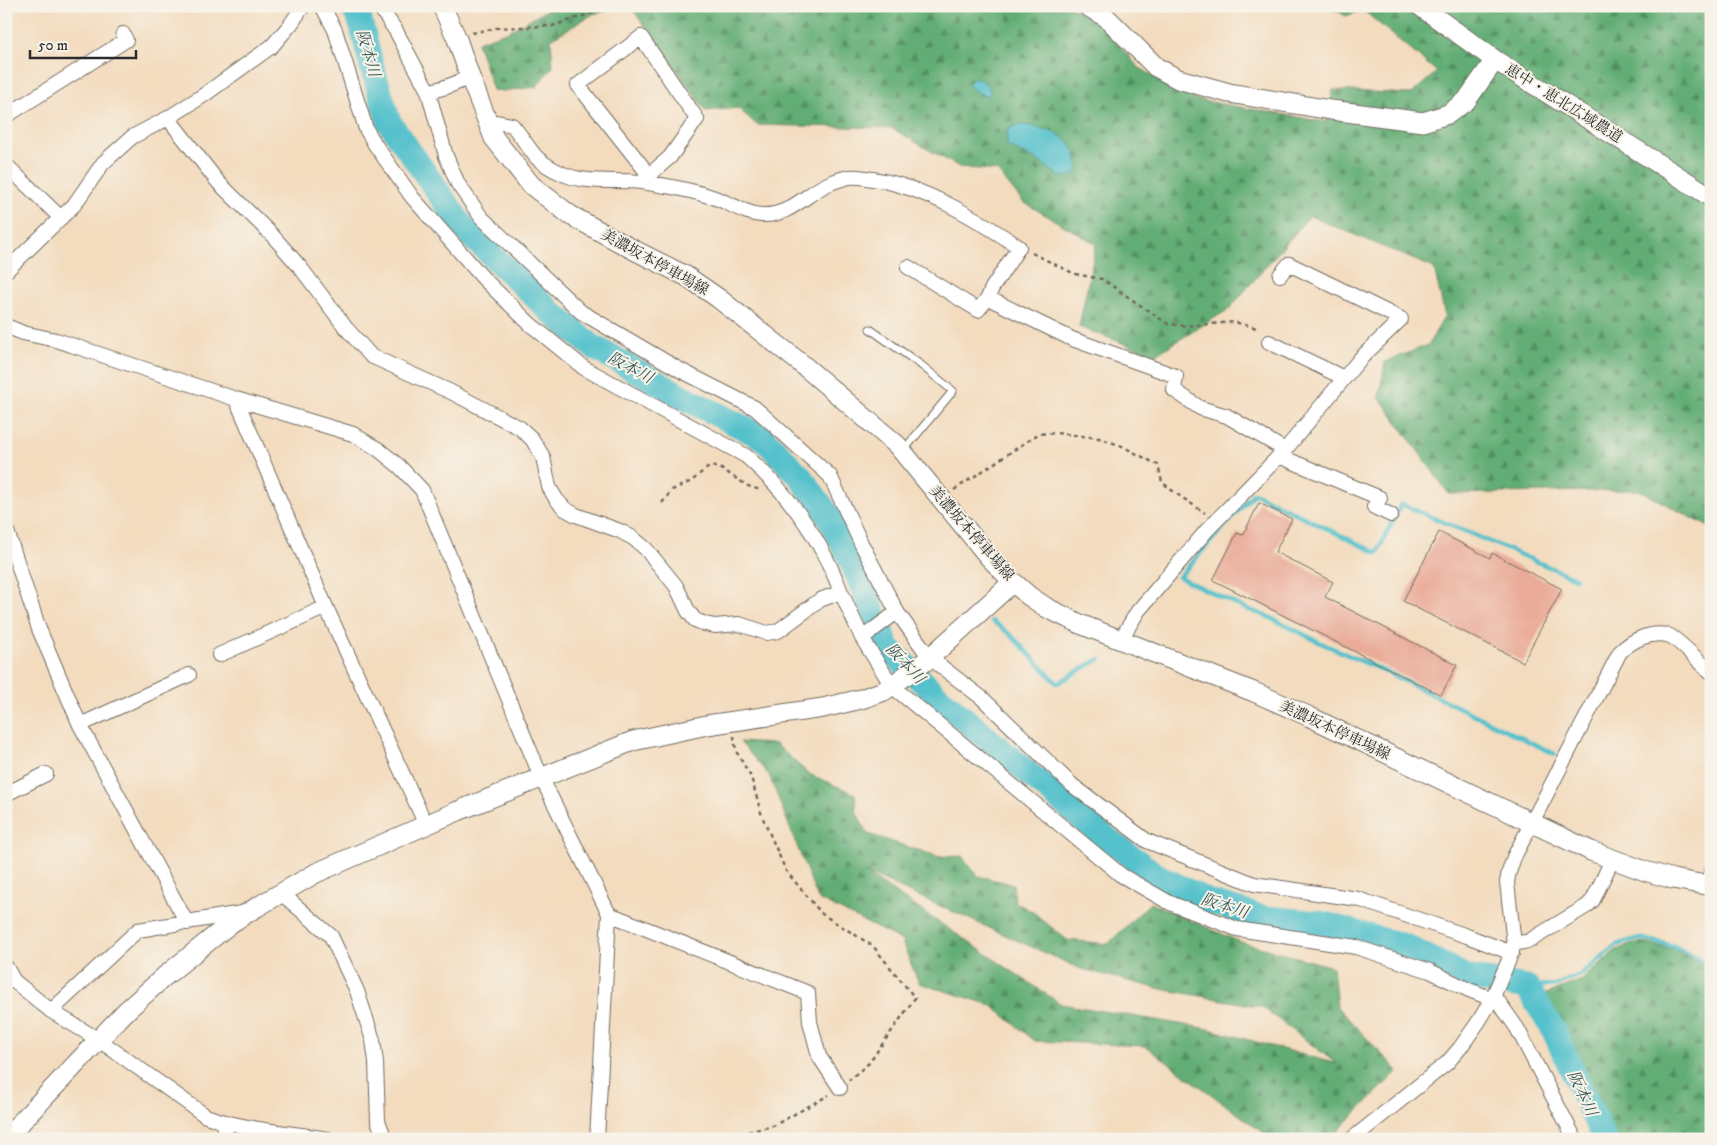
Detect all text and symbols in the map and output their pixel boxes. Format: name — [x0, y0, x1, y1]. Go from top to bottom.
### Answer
water label: 阪本川 — [352, 27, 385, 81]
scale bar — [30, 28, 136, 60]
text: 50 m — [38, 36, 68, 55]
street label: 恵中・恵北広域農道 — [1501, 60, 1626, 147]
street label: 美濃坂本停車場線 — [598, 225, 712, 300]
water label: 阪本川 — [605, 348, 658, 389]
street label: 美濃坂本停車場線 — [925, 482, 1018, 585]
water label: 阪本川 — [882, 639, 930, 690]
street label: 美濃坂本停車場線 — [1276, 696, 1393, 764]
water label: 阪本川 — [1199, 889, 1253, 923]
water label: 阪本川 — [1563, 1067, 1602, 1121]

